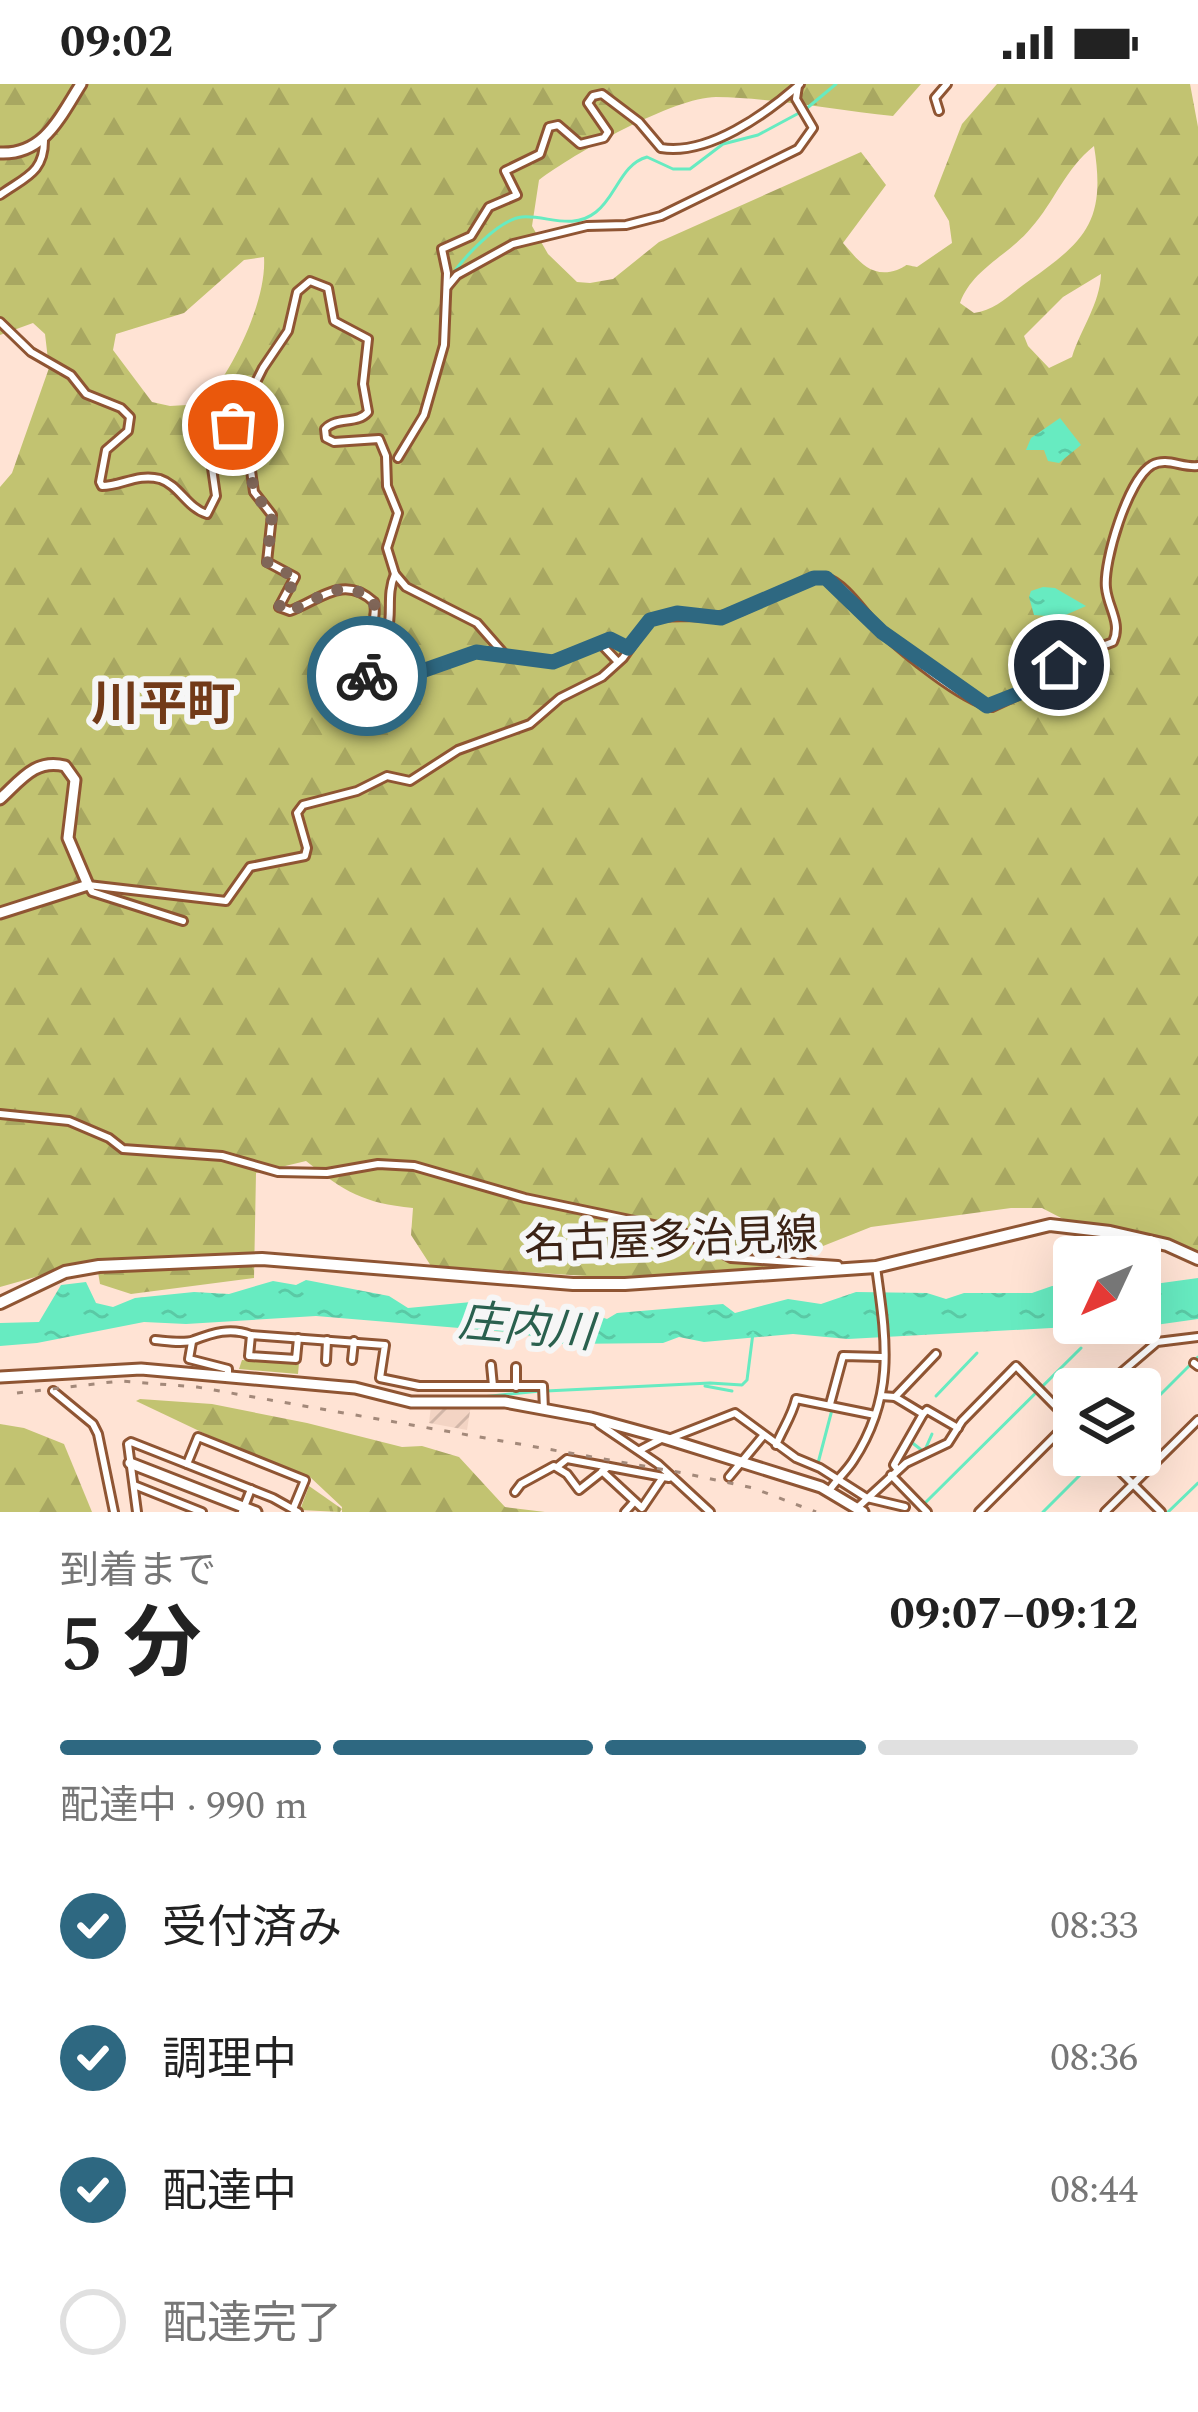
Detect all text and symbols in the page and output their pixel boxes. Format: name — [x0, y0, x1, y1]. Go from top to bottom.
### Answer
text: 09:02 — [60, 8, 173, 77]
pin — [182, 374, 284, 476]
icon: bag — [200, 392, 266, 458]
pin — [1008, 614, 1110, 716]
courier — [307, 616, 427, 736]
icon: home — [1026, 632, 1092, 698]
icon: bike — [334, 643, 400, 709]
district label: 川平町 — [91, 669, 235, 742]
street label: 名古屋多治見線 — [523, 1204, 819, 1278]
north arrow — [1053, 1236, 1161, 1344]
map controls — [1053, 1236, 1161, 1476]
water label: 庄内川 — [456, 1288, 600, 1369]
button: layers — [1053, 1368, 1161, 1476]
text: 到着まで — [60, 1542, 216, 1601]
text: 09:07–09:12 — [889, 1580, 1138, 1649]
text: 5 分 — [60, 1586, 201, 1705]
text: 配達中 · 990 m — [60, 1777, 308, 1836]
icon: check — [60, 1893, 126, 1959]
text: 受付済み — [162, 1894, 342, 1963]
text: 08:33 — [1050, 1897, 1138, 1956]
icon: check — [60, 2025, 126, 2091]
text: 調理中 — [162, 2026, 297, 2095]
text: 08:36 — [1050, 2029, 1138, 2088]
icon: check — [60, 2157, 126, 2223]
text: 配達中 — [162, 2158, 297, 2227]
text: 08:44 — [1050, 2161, 1138, 2220]
text: 配達完了 — [162, 2290, 342, 2359]

